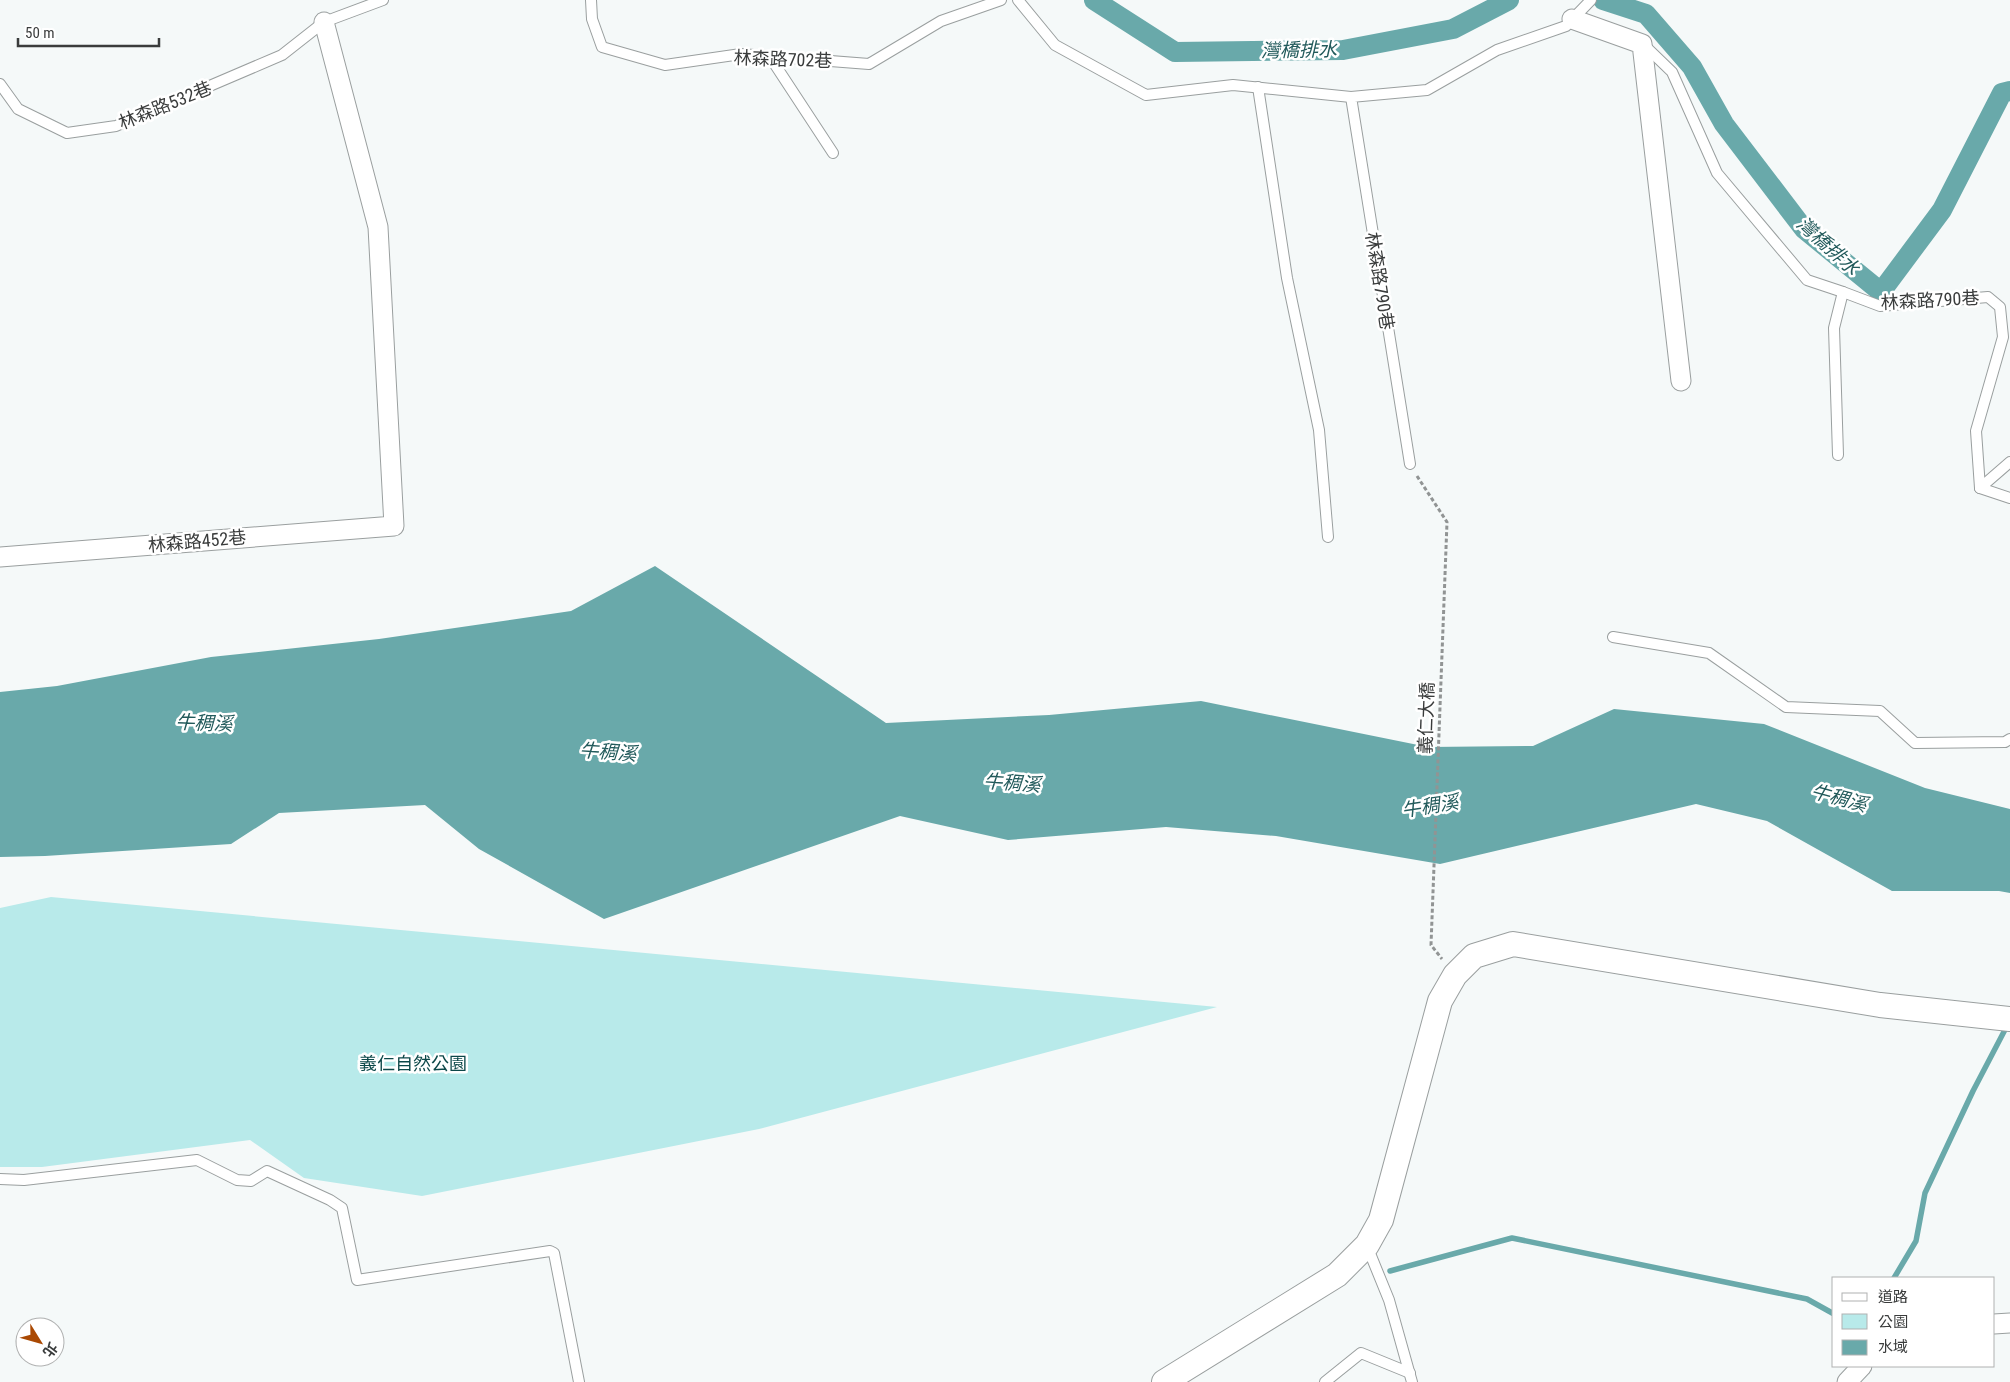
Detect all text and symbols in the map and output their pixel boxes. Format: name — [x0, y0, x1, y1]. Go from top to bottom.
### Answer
scale bar — [18, 15, 159, 47]
text: 50 m — [25, 24, 55, 42]
water label: 灣橋排水 — [1261, 38, 1338, 62]
street label: 林森路702巷 — [733, 47, 833, 71]
street label: 林森路532巷 — [115, 77, 215, 133]
water label: 灣橋排水 — [1792, 212, 1865, 281]
street label: 林森路790巷 — [1362, 231, 1398, 331]
street label: 林森路790巷 — [1880, 287, 1980, 313]
street label: 林森路452巷 — [147, 526, 247, 556]
street label: 義仁大橋 — [1414, 682, 1438, 754]
water label: 牛稠溪 — [175, 711, 236, 736]
water label: 牛稠溪 — [579, 739, 640, 766]
water label: 牛稠溪 — [983, 770, 1044, 797]
water label: 牛稠溪 — [1808, 780, 1872, 817]
water label: 牛稠溪 — [1400, 790, 1463, 822]
park label: 義仁自然公園 — [359, 1053, 467, 1074]
legend — [1832, 1277, 1995, 1367]
text: 道路 — [1878, 1288, 1908, 1306]
text: 公園 — [1878, 1313, 1908, 1331]
north arrow — [15, 1317, 65, 1367]
text: 水域 — [1878, 1338, 1908, 1356]
text: 北 — [40, 1339, 61, 1360]

